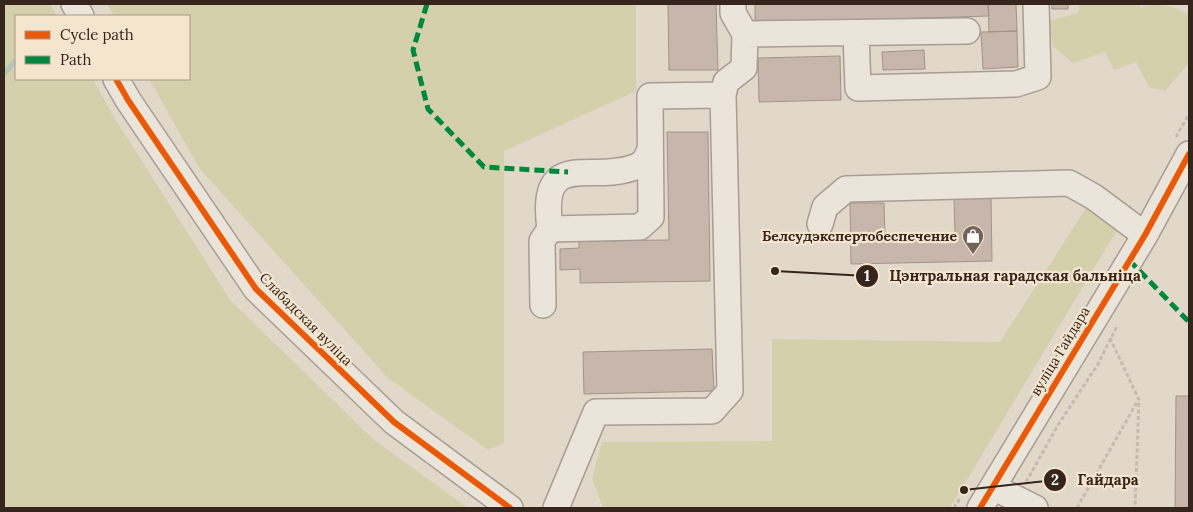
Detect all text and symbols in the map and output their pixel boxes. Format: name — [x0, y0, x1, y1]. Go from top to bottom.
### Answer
legend — [15, 15, 190, 80]
text: Cycle path — [60, 25, 134, 44]
text: Path — [60, 50, 91, 69]
shop icon: Белсудэкспертобеспечение — [961, 224, 985, 255]
place label: Белсудэкспертобеспечение — [762, 227, 957, 245]
callout: Цэнтральная гарадская бальніца — [854, 261, 1151, 291]
text: 1 — [864, 266, 870, 285]
text: Цэнтральная гарадская бальніца — [889, 266, 1141, 285]
street label: Слабадская вуліца — [256, 269, 356, 369]
street label: вуліца Гайдара — [1026, 303, 1094, 399]
callout: Гайдара — [1043, 465, 1149, 495]
text: 2 — [1051, 470, 1059, 489]
text: Гайдара — [1077, 470, 1139, 489]

